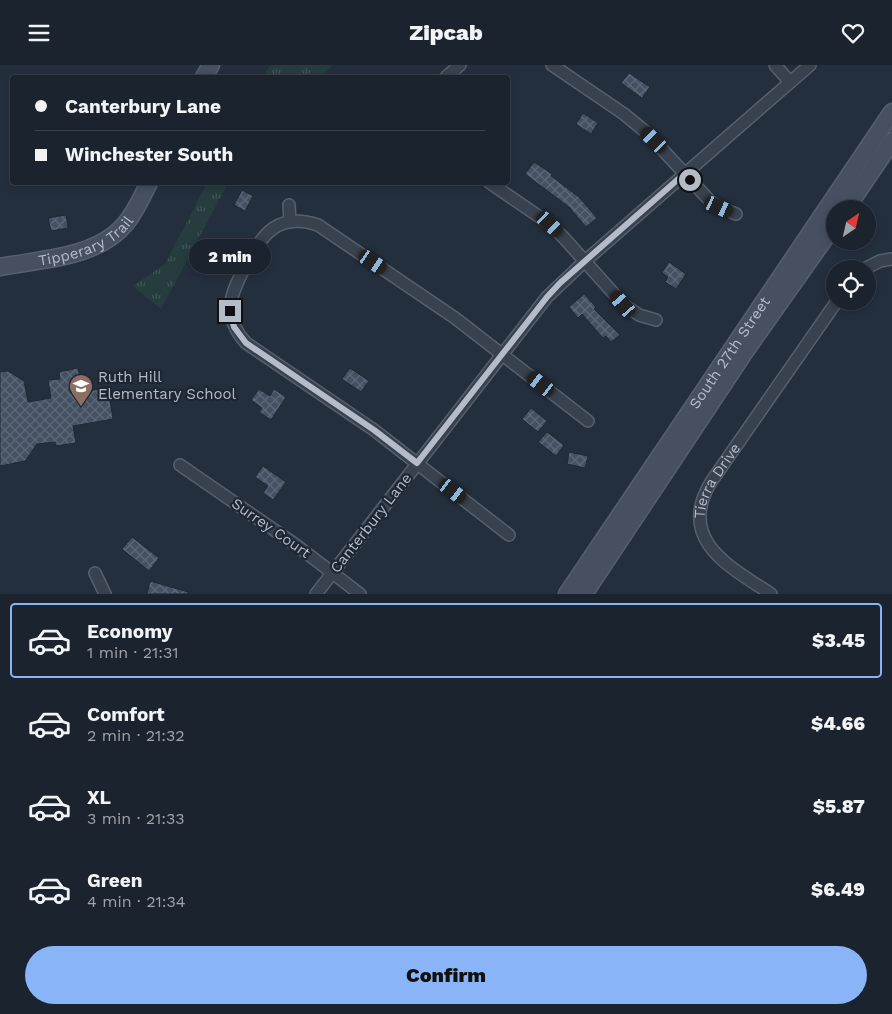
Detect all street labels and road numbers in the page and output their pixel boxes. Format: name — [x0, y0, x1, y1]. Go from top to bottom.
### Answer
street label: Tipperary Trail — [37, 212, 137, 270]
street label: South 27th Street — [685, 293, 774, 412]
street label: Tierra Drive — [691, 440, 744, 519]
street label: Canterbury Lane — [326, 470, 416, 576]
street label: Surrey Court — [228, 494, 314, 562]

